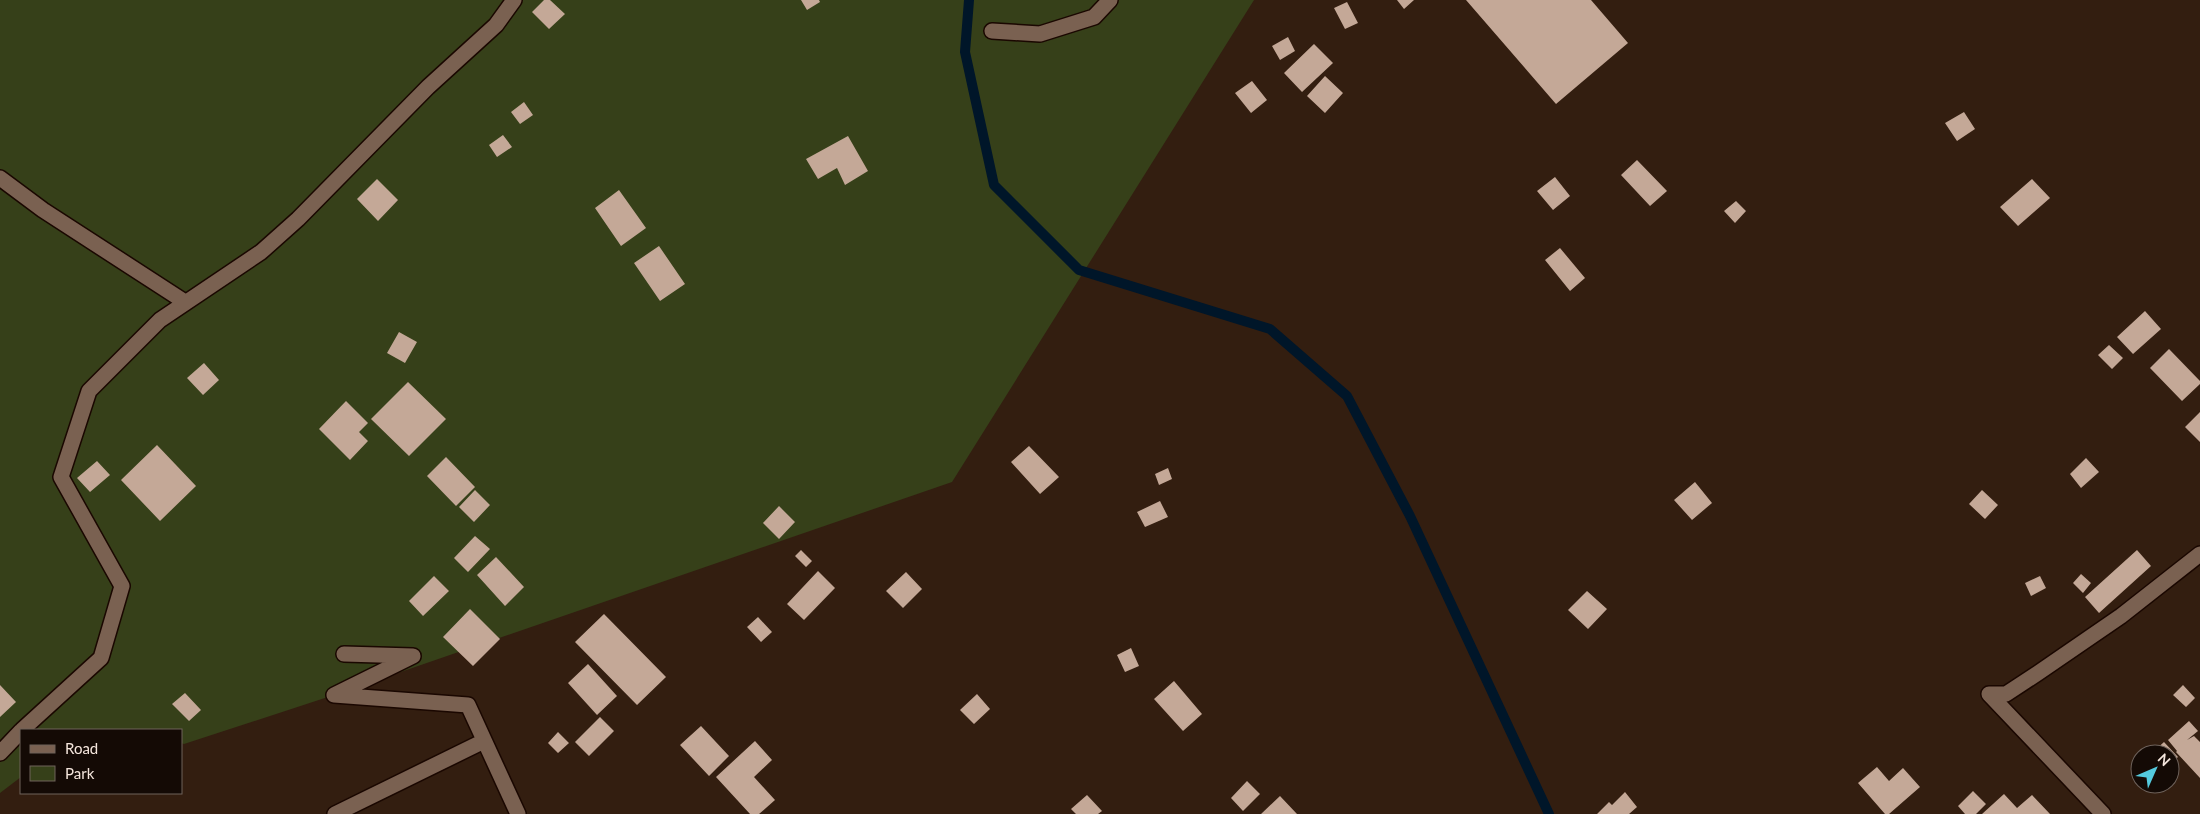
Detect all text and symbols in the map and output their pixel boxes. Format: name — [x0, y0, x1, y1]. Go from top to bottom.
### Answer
legend — [20, 729, 182, 794]
text: Road — [65, 739, 98, 757]
north arrow — [2130, 744, 2180, 794]
text: N — [2155, 750, 2174, 769]
text: Park — [65, 764, 95, 782]

